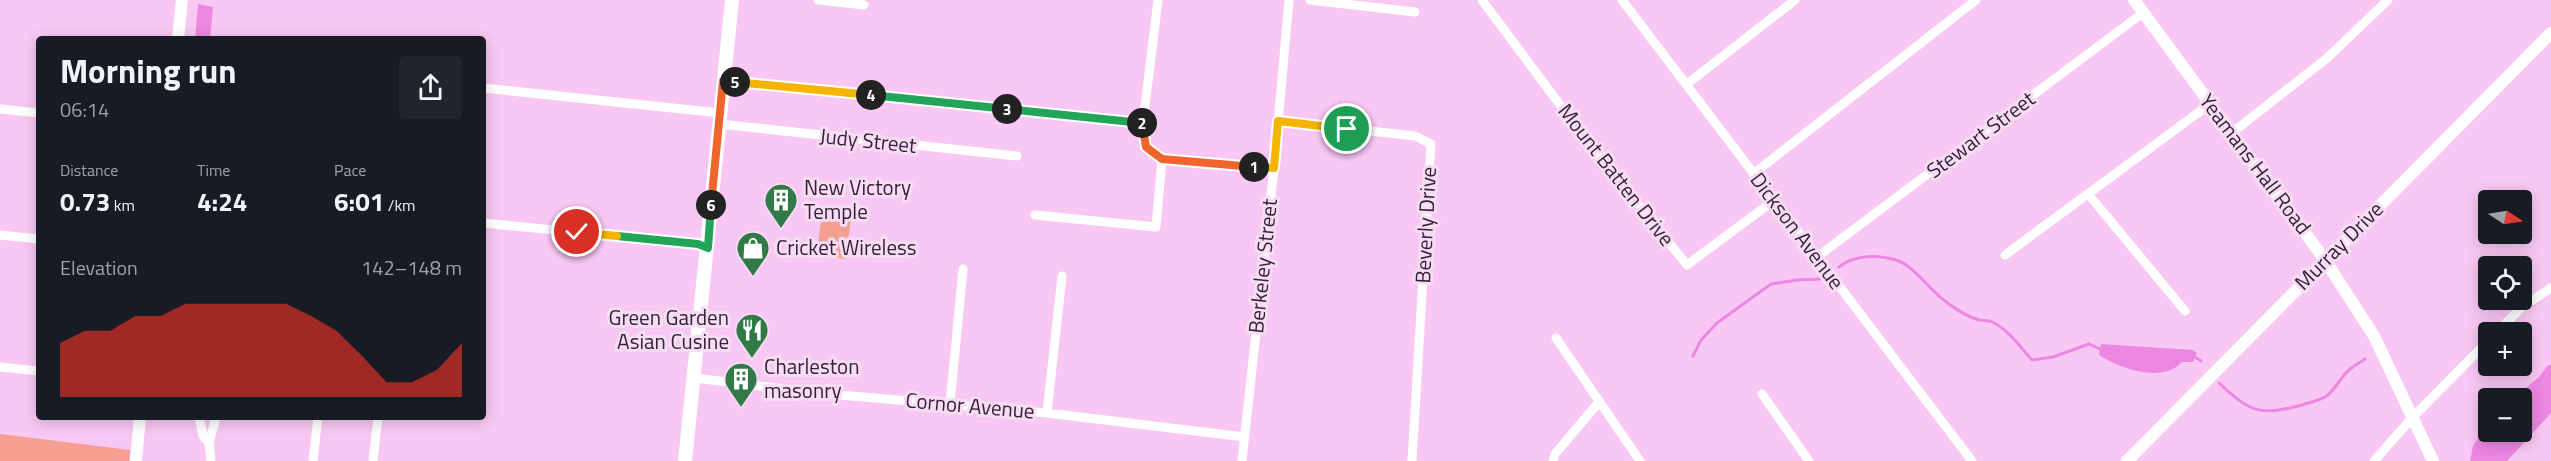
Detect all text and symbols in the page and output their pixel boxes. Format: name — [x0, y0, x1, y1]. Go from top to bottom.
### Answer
text: Morning run — [60, 46, 237, 96]
button: share — [399, 56, 462, 119]
pin: 5 — [720, 67, 750, 97]
text: 5 — [731, 70, 739, 94]
pin: 4 — [856, 80, 886, 110]
street label: Stewart Street — [1919, 82, 2042, 186]
text: 4 — [867, 83, 875, 107]
street label: Yeamans Hall Road — [2192, 86, 2319, 241]
text: 06:14 — [60, 94, 109, 125]
pin: 3 — [992, 94, 1022, 124]
street label: Mount Batten Drive — [1551, 96, 1683, 253]
text: 3 — [1003, 97, 1011, 121]
pin — [1321, 103, 1372, 154]
pin: 2 — [1127, 108, 1157, 138]
text: 2 — [1138, 111, 1146, 135]
icon: arrive — [1330, 112, 1363, 145]
street label: Judy Street — [818, 119, 919, 161]
pin: 1 — [1239, 152, 1269, 182]
text: 1 — [1250, 155, 1258, 179]
text: Distance — [60, 158, 118, 182]
text: Time — [197, 158, 230, 182]
text: Pace — [334, 158, 366, 182]
street label: Dickson Avenue — [1743, 165, 1853, 296]
street label: Beverly Drive — [1406, 166, 1444, 284]
place label: New Victory Temple — [804, 171, 911, 227]
text: 0.73 — [60, 182, 110, 221]
text: 4:24 — [197, 182, 247, 221]
text: 6:01 — [334, 182, 384, 221]
building icon: New Victory Temple — [763, 182, 799, 229]
pin: 6 — [696, 190, 726, 220]
north arrow — [2478, 190, 2532, 244]
map controls — [2478, 190, 2532, 442]
text: km — [110, 193, 135, 217]
text: /km — [384, 193, 416, 217]
text: 6 — [707, 193, 715, 217]
street label: Murray Drive — [2287, 194, 2390, 297]
street label: Berkeley Street — [1239, 196, 1285, 335]
pin — [551, 206, 602, 257]
icon: check — [560, 215, 593, 248]
shop icon: Cricket Wireless — [735, 230, 771, 277]
place label: Cricket Wireless — [776, 231, 917, 263]
text: Elevation — [60, 252, 138, 283]
text: 142–148 m — [361, 252, 462, 283]
button: locate — [2478, 256, 2532, 310]
place label: Green Garden Asian Cusine — [608, 301, 729, 357]
restaurant icon: Green Garden Asian Cusine — [734, 312, 770, 359]
button: + — [2478, 322, 2532, 376]
place label: Charleston masonry — [764, 350, 859, 406]
building icon: Charleston masonry — [723, 361, 759, 408]
street label: Cornor Avenue — [904, 383, 1036, 427]
button: − — [2478, 388, 2532, 442]

